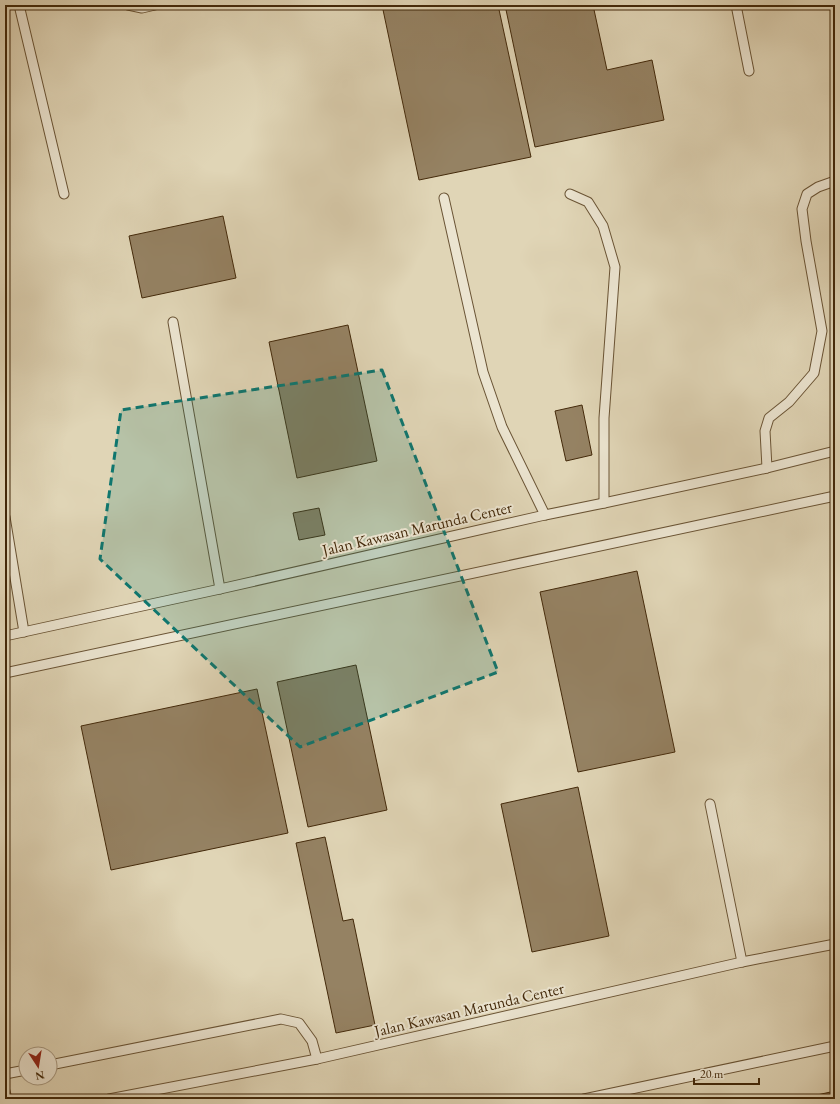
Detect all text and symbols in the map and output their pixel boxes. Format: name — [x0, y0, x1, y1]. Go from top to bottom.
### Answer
street label: Jalan Kawasan Marunda Center — [318, 496, 515, 561]
street label: Jalan Kawasan Marunda Center — [370, 977, 567, 1042]
north arrow — [18, 1046, 58, 1086]
scale bar — [694, 1060, 759, 1086]
text: 20 m — [700, 1066, 724, 1082]
text: N — [34, 1068, 46, 1084]

